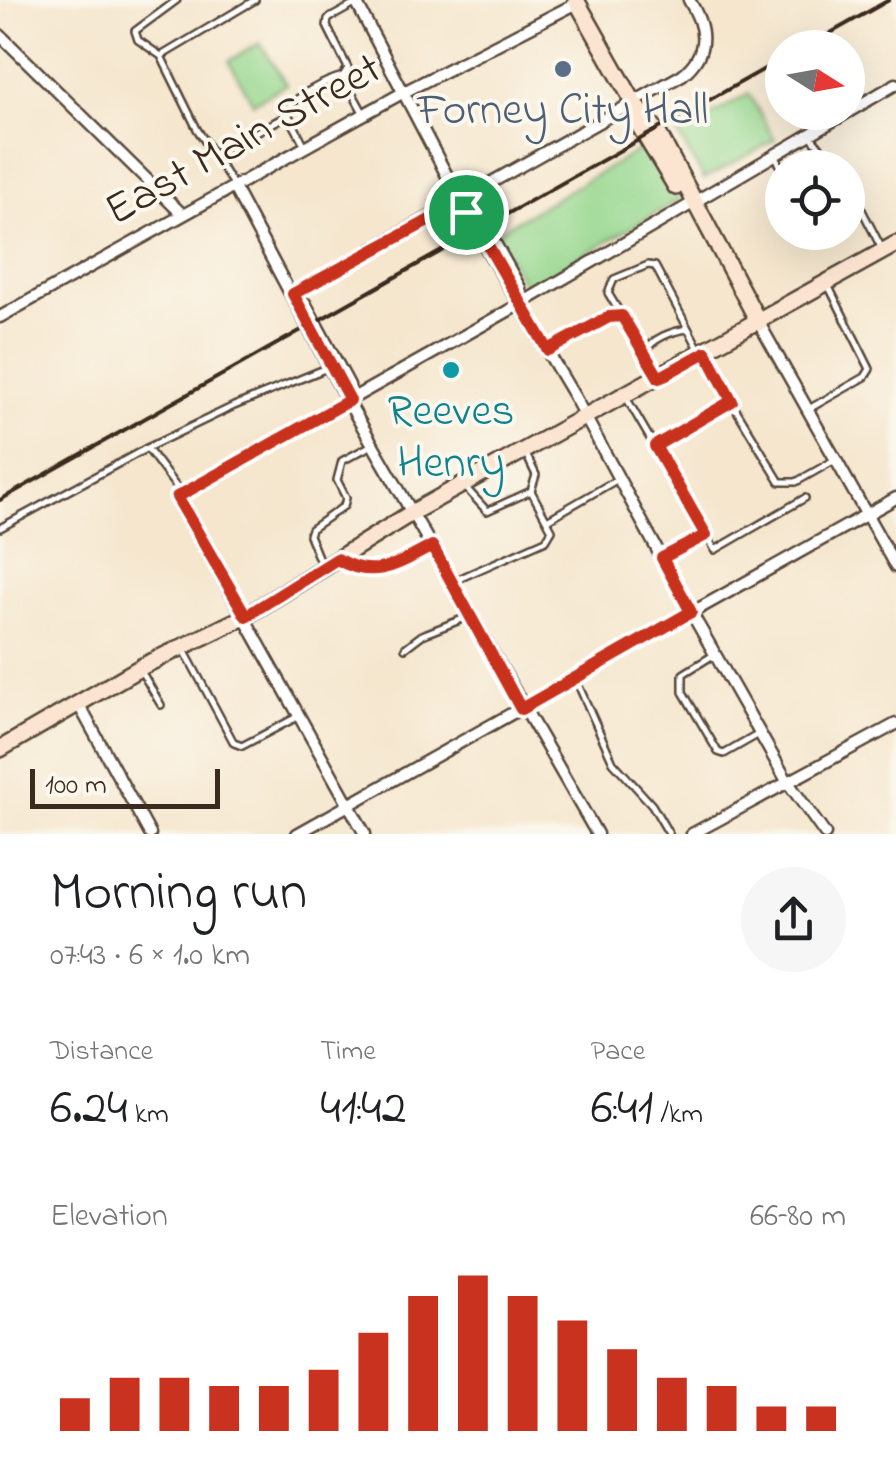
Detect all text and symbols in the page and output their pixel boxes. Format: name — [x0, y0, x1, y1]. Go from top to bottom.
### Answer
north arrow — [765, 30, 865, 130]
map controls — [765, 30, 865, 250]
street label: East Main Street — [94, 38, 394, 244]
marker: Forney City Hall — [552, 58, 574, 80]
place label: Forney City Hall — [417, 79, 708, 145]
button: locate — [765, 150, 865, 250]
pin — [424, 170, 509, 255]
icon: arrive — [439, 185, 494, 240]
marker: Reeves Henry — [440, 359, 462, 381]
place label: Reeves Henry — [388, 380, 515, 498]
scale bar — [30, 764, 220, 808]
text: 100 m — [45, 766, 107, 807]
text: Morning run — [50, 855, 307, 935]
button: share — [741, 867, 846, 972]
text: 07:43 · 6 × 1.0 km — [50, 933, 250, 980]
text: Distance — [50, 1032, 153, 1073]
text: Time — [320, 1032, 376, 1073]
text: Pace — [591, 1032, 645, 1073]
text: 6.24 — [50, 1073, 128, 1146]
text: 41:42 — [320, 1073, 407, 1146]
text: 6:41 — [591, 1073, 653, 1146]
text: km — [128, 1095, 169, 1136]
text: /km — [653, 1095, 703, 1136]
text: Elevation — [50, 1194, 168, 1241]
text: 66–80 m — [750, 1194, 846, 1241]

